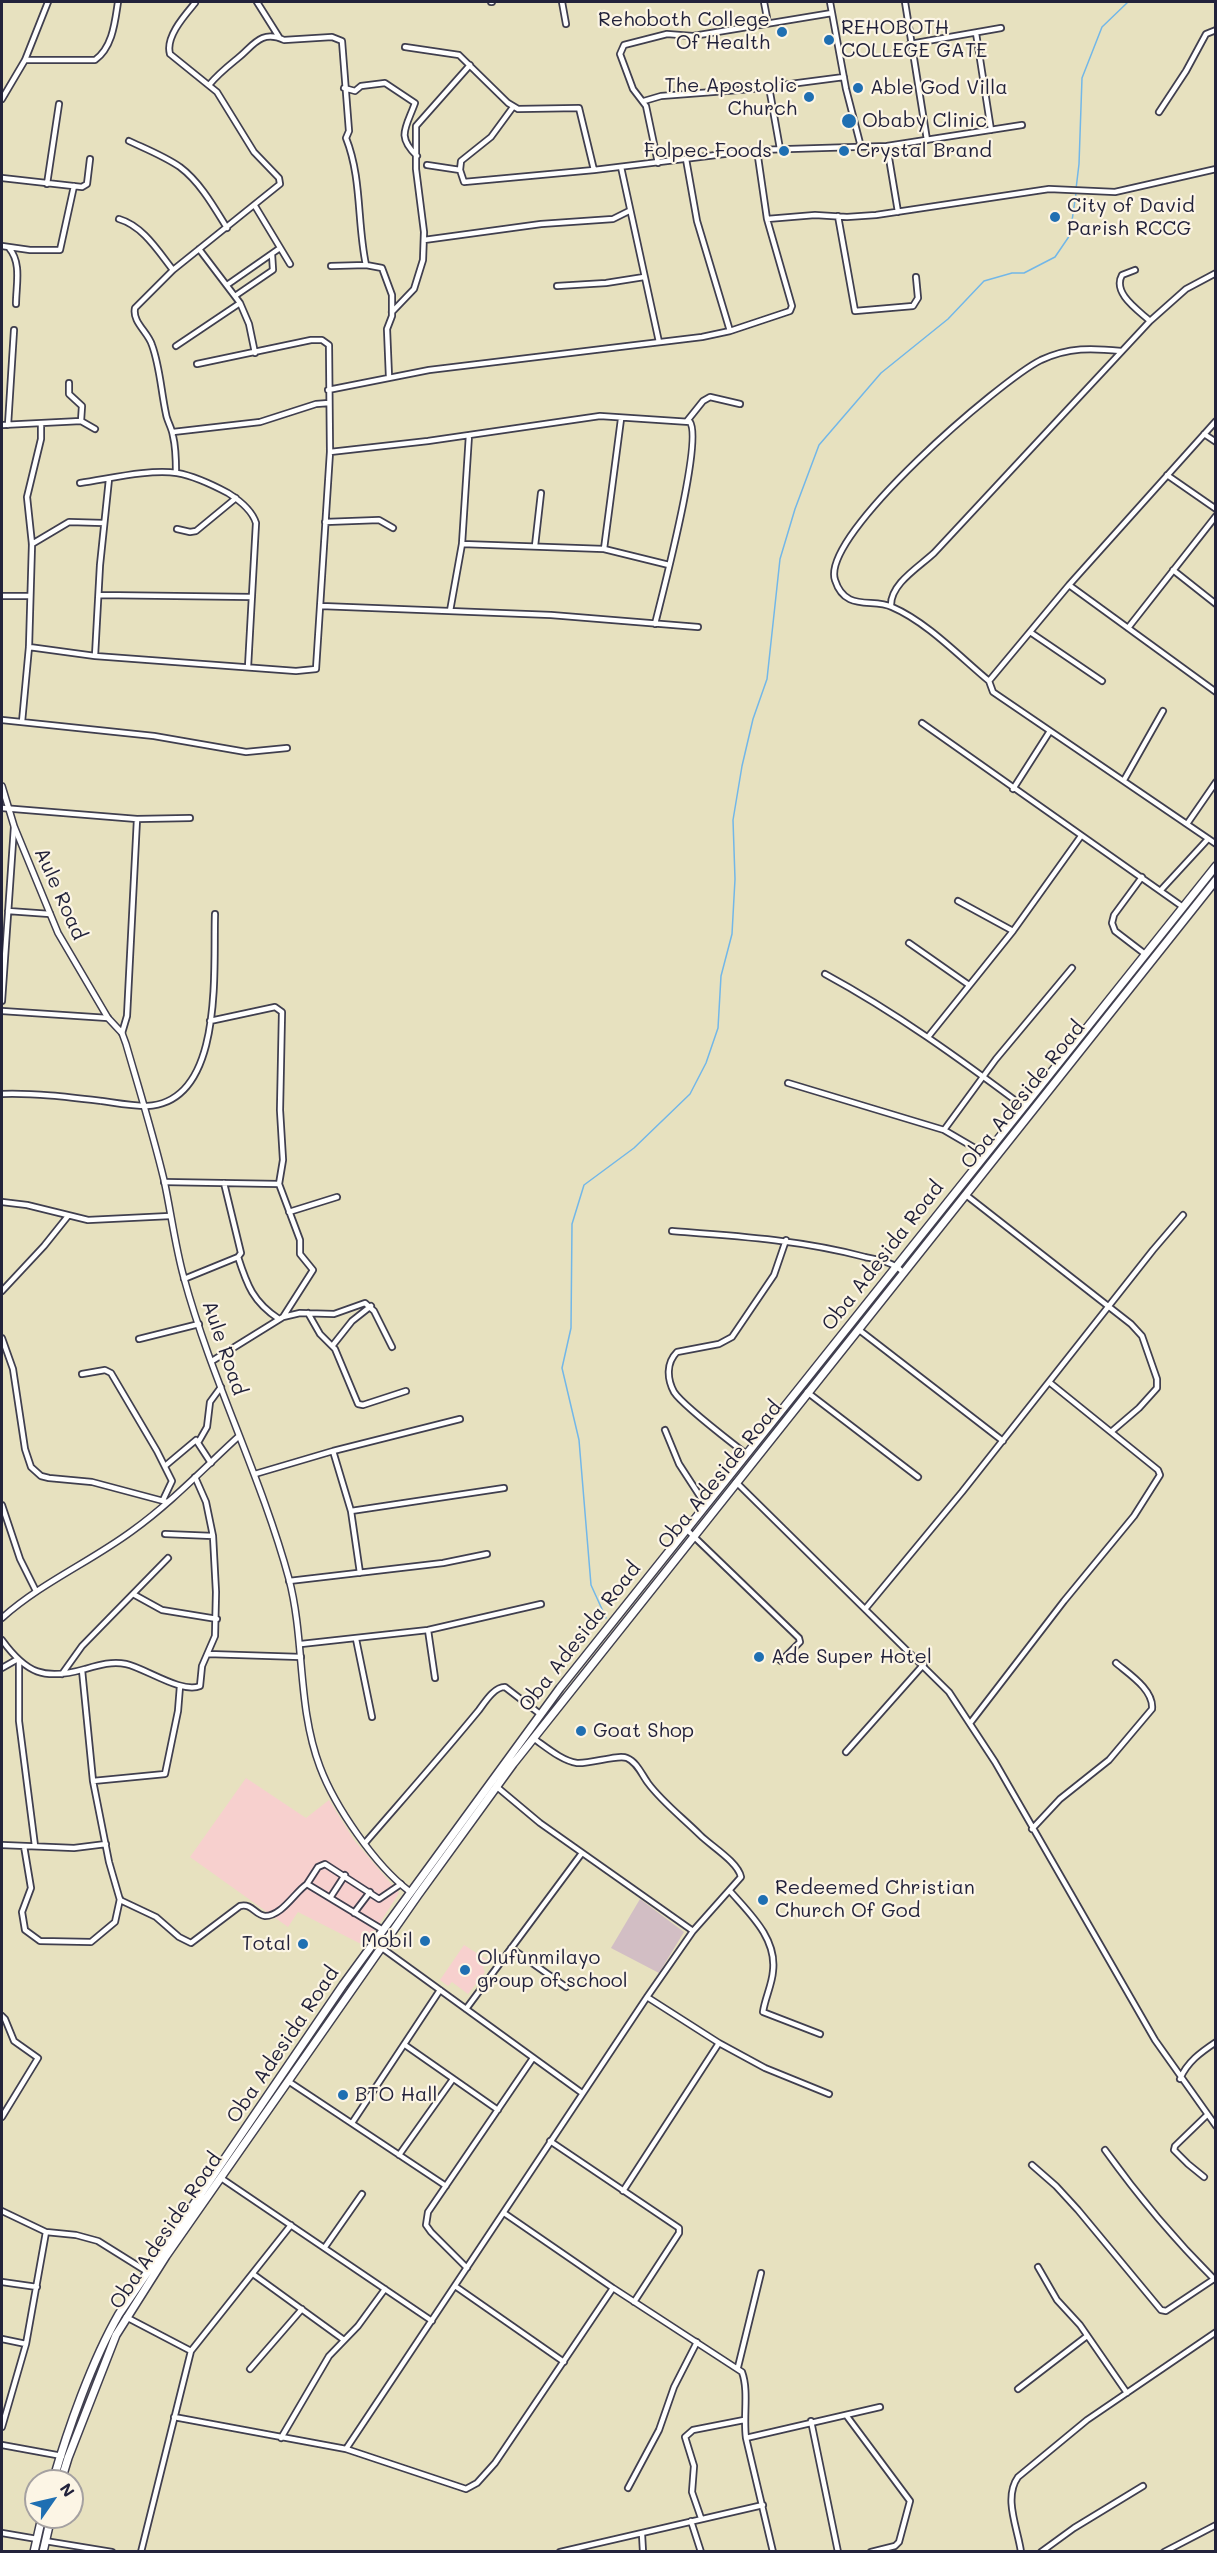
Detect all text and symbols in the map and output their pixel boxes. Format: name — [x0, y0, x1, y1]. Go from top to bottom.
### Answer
place label: Rehoboth College Of Health — [598, 8, 770, 55]
place label: REHOBOTH COLLEGE GATE — [841, 16, 988, 63]
marker: Rehoboth College Of Health — [775, 25, 789, 39]
marker: REHOBOTH COLLEGE GATE — [822, 33, 836, 47]
place label: The Apostolic Church — [664, 74, 797, 121]
place label: Able God Villa — [870, 76, 1008, 100]
marker: Able God Villa — [851, 81, 865, 95]
marker: The Apostolic Church — [802, 90, 816, 104]
place label: Obaby Clinic — [862, 109, 987, 133]
marker: Obaby Clinic — [840, 112, 858, 130]
place label: Folpec Foods — [644, 139, 772, 163]
place label: Crystal Brand — [856, 139, 992, 163]
marker: Folpec Foods — [777, 144, 791, 158]
marker: Crystal Brand — [837, 144, 851, 158]
place label: City of David Parish RCCG — [1067, 194, 1195, 241]
marker: City of David Parish RCCG — [1048, 210, 1062, 224]
street label: Aule Road — [29, 844, 91, 944]
street label: Oba Adeside Road — [956, 1016, 1090, 1174]
street label: Oba Adesida Road — [817, 1176, 949, 1336]
street label: Aule Road — [197, 1298, 251, 1398]
street label: Oba Adeside Road — [653, 1396, 787, 1554]
street label: Oba Adesida Road — [514, 1557, 646, 1717]
place label: Ade Super Hotel — [771, 1645, 932, 1669]
marker: Ade Super Hotel — [752, 1650, 766, 1664]
place label: Goat Shop — [593, 1719, 694, 1743]
marker: Goat Shop — [574, 1724, 588, 1738]
place label: Redeemed Christian Church Of God — [775, 1876, 975, 1923]
marker: Redeemed Christian Church Of God — [756, 1893, 770, 1907]
place label: Mobil — [361, 1929, 413, 1953]
place label: Total — [242, 1932, 291, 1956]
marker: Mobil — [418, 1934, 432, 1948]
marker: Total — [296, 1937, 310, 1951]
place label: Olufunmilayo group of school — [477, 1946, 628, 1993]
street label: Oba Adesida Road — [222, 1962, 344, 2128]
marker: Olufunmilayo group of school — [458, 1963, 472, 1977]
place label: BTO Hall — [355, 2083, 438, 2107]
marker: BTO Hall — [336, 2088, 350, 2102]
street label: Oba Adeside Road — [105, 2148, 227, 2314]
north arrow — [24, 2469, 84, 2529]
text: N — [56, 2479, 80, 2501]

